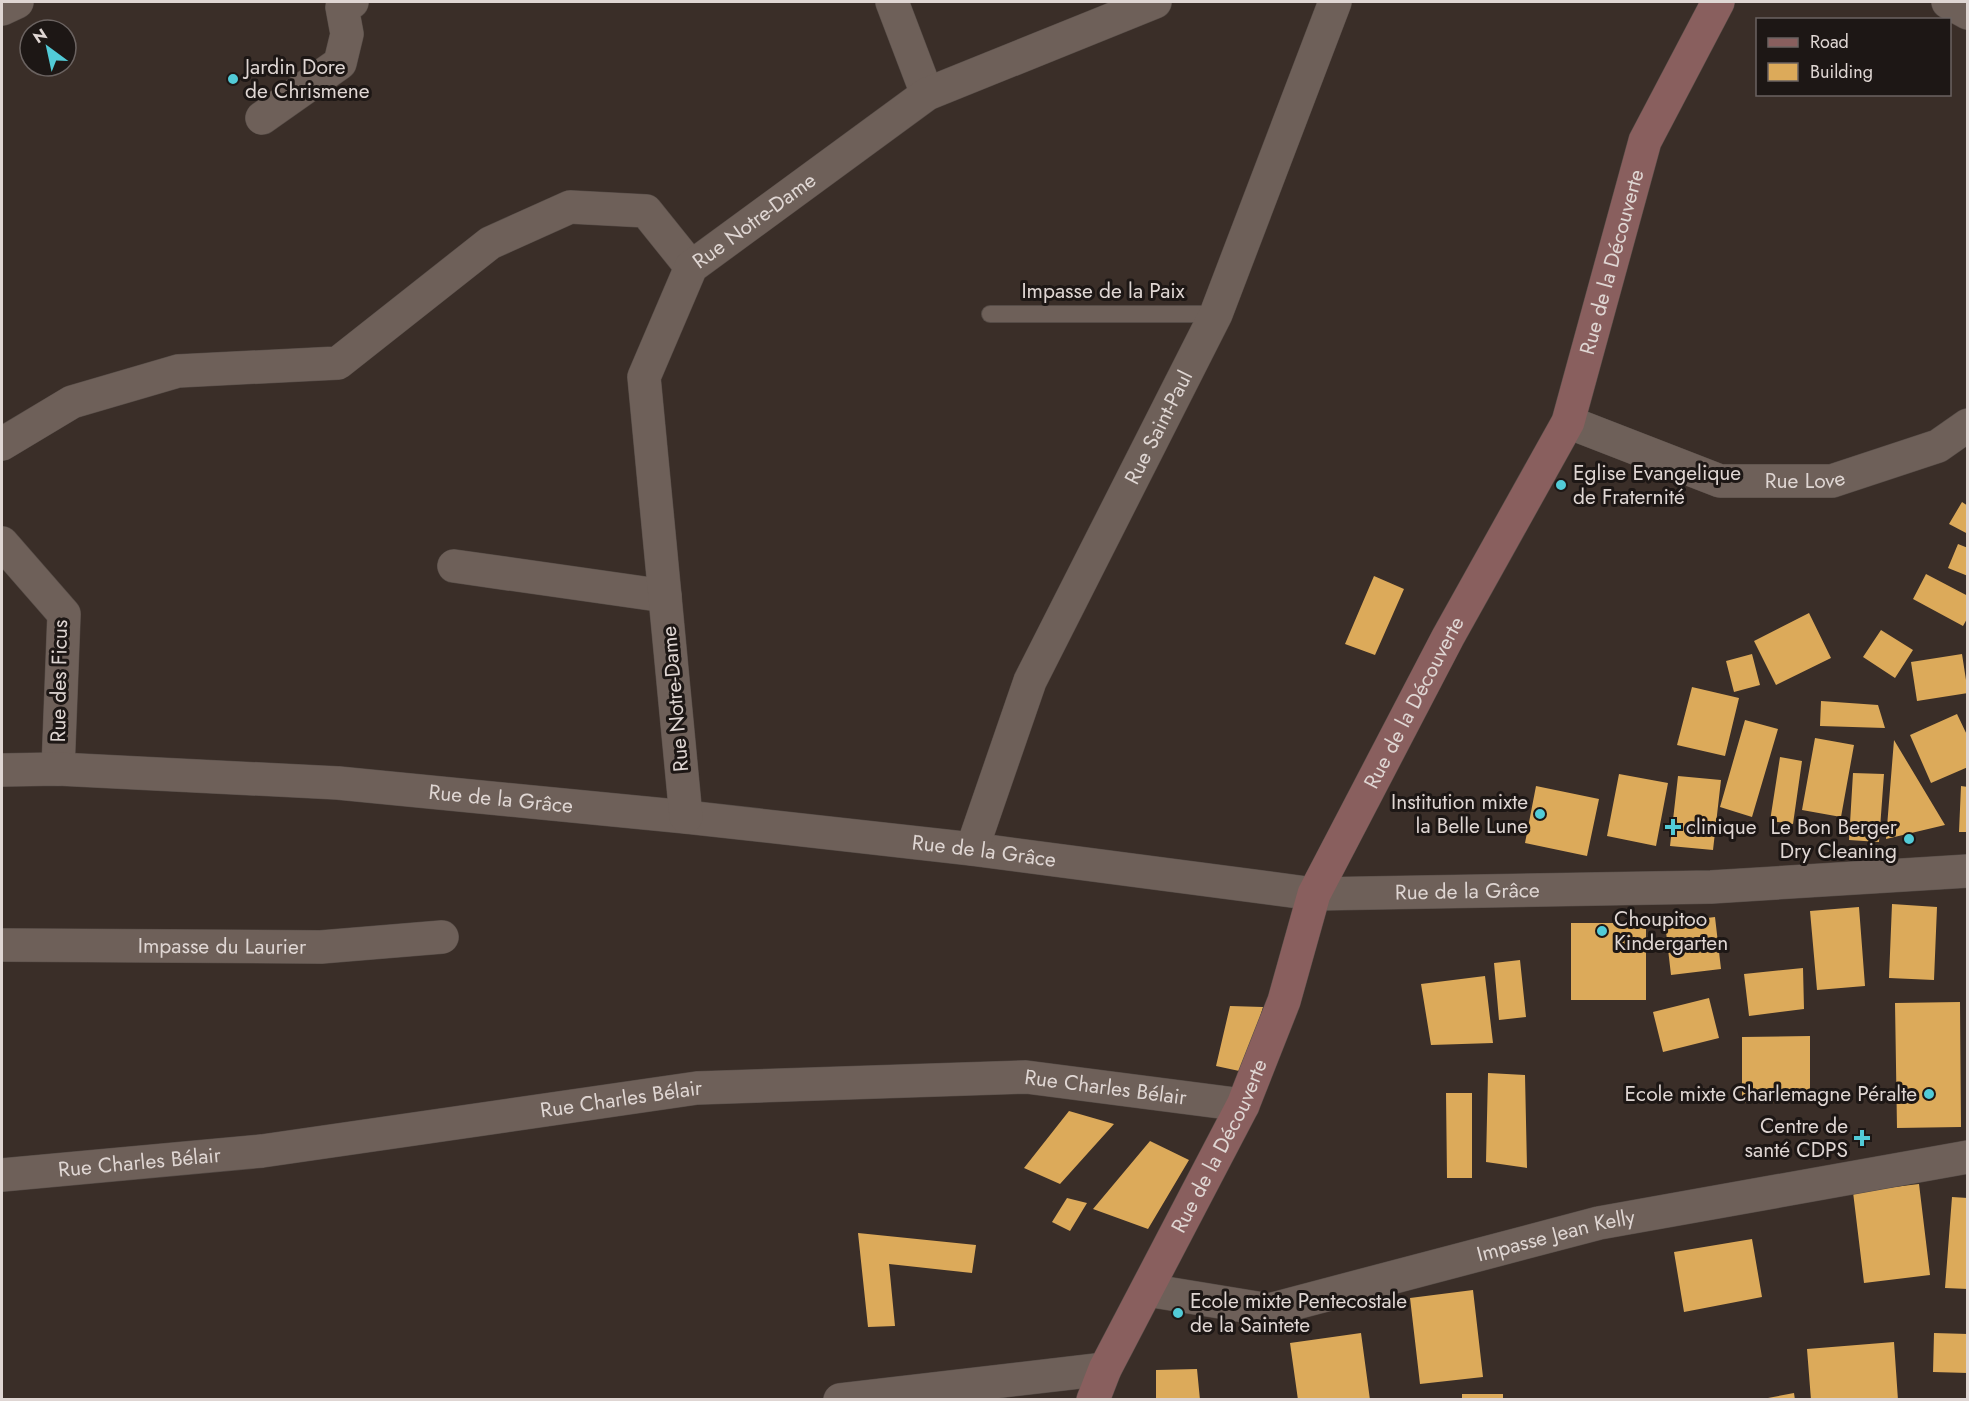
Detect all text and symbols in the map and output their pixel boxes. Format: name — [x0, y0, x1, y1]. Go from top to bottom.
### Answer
north arrow — [18, 18, 78, 78]
legend — [1756, 18, 1951, 96]
text: N — [29, 23, 52, 49]
text: Road — [1810, 29, 1849, 55]
place label: Jardin Dore de Chrismene — [242, 52, 370, 106]
text: Building — [1810, 59, 1873, 85]
marker: Jardin Dore de Chrismene — [226, 72, 240, 86]
street label: Rue Notre-Dame — [686, 165, 822, 276]
street label: Rue de la Découverte — [1572, 166, 1652, 358]
street label: Impasse de la Paix — [1021, 276, 1185, 306]
street label: Rue Saint-Paul — [1117, 365, 1200, 490]
place label: Eglise Evangelique de Fraternité — [1573, 458, 1741, 512]
street label: Rue Love — [1765, 463, 1849, 496]
marker: Eglise Evangelique de Fraternité — [1554, 478, 1568, 492]
street label: Rue de la Découverte — [1356, 611, 1472, 794]
street label: Rue des Ficus — [43, 619, 75, 743]
street label: Rue Notre-Dame — [654, 625, 696, 773]
street label: Rue de la Grâce — [427, 777, 575, 821]
place label: Institution mixte la Belle Lune — [1391, 787, 1528, 841]
marker: Institution mixte la Belle Lune — [1533, 807, 1547, 821]
place label: clinique — [1686, 812, 1757, 842]
place label: Le Bon Berger Dry Cleaning — [1771, 812, 1898, 866]
marker: clinique — [1664, 818, 1682, 836]
street label: Rue de la Grâce — [910, 827, 1058, 875]
marker: Le Bon Berger Dry Cleaning — [1902, 832, 1916, 846]
street label: Rue de la Grâce — [1395, 875, 1540, 908]
place label: Choupitoo Kindergarten — [1614, 904, 1728, 958]
marker: Choupitoo Kindergarten — [1595, 924, 1609, 938]
street label: Impasse du Laurier — [138, 931, 307, 962]
street label: Rue de la Découverte — [1164, 1054, 1275, 1238]
street label: Rue Charles Bélair — [1023, 1062, 1189, 1113]
street label: Rue Charles Bélair — [538, 1073, 703, 1126]
place label: Ecole mixte Charlemagne Péralte — [1625, 1079, 1917, 1109]
marker: Ecole mixte Charlemagne Péralte — [1922, 1087, 1936, 1101]
place label: Centre de santé CDPS — [1745, 1111, 1848, 1165]
marker: Centre de santé CDPS — [1853, 1129, 1871, 1147]
street label: Rue Charles Bélair — [57, 1140, 223, 1185]
street label: Impasse Jean Kelly — [1473, 1202, 1638, 1270]
place label: Ecole mixte Pentecostale de la Saintete — [1190, 1286, 1407, 1340]
marker: Ecole mixte Pentecostale de la Saintete — [1171, 1306, 1185, 1320]

